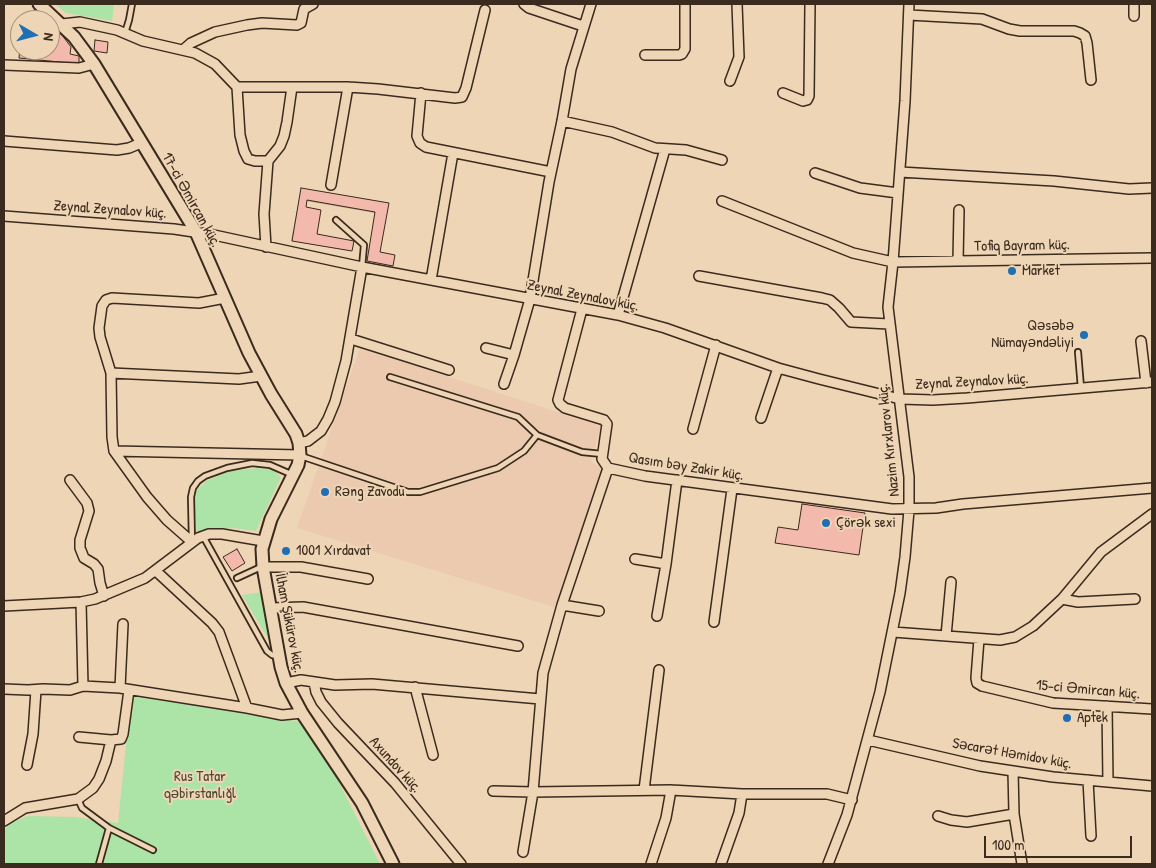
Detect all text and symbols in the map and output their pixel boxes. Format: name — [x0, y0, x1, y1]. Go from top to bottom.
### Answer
north arrow — [10, 10, 60, 60]
text: N — [39, 32, 59, 42]
street label: 17-ci Əmircan küç. — [158, 150, 224, 250]
street label: Zeynal Zeynalov küç. — [53, 197, 167, 223]
street label: Tofiq Bayram küç. — [974, 236, 1070, 256]
place label: Market — [1022, 262, 1060, 280]
marker: Market — [1006, 265, 1018, 277]
street label: Zeynal Zeynalov küç. — [526, 276, 640, 316]
place label: Qəsəbə Nümayəndəliyi — [991, 317, 1074, 352]
marker: Qəsəbə Nümayəndəliyi — [1078, 329, 1090, 341]
street label: Zeynal Zeynalov küç. — [915, 370, 1029, 394]
street label: Nazim Kırxlarov küç. — [874, 383, 904, 497]
street label: Qasım bəy Zakir küç. — [627, 449, 745, 485]
place label: Rəng Zavodu — [335, 483, 404, 501]
marker: Rəng Zavodu — [319, 486, 331, 498]
place label: Çörək sexi — [836, 514, 896, 532]
marker: Çörək sexi — [820, 517, 832, 529]
place label: 1001 Xırdavat — [296, 542, 371, 560]
marker: 1001 Xırdavat — [280, 545, 292, 557]
street label: İlham Şükürov küç. — [271, 572, 307, 674]
street label: 15-ci Əmircan küç. — [1035, 676, 1141, 704]
place label: Aptek — [1077, 709, 1108, 727]
marker: Aptek — [1061, 712, 1073, 724]
street label: Axundov küç. — [365, 733, 425, 797]
street label: Səcarət Həmidov küç. — [951, 735, 1073, 773]
park label: Rus Tatar qəbirstanlığl — [164, 768, 236, 803]
scale bar — [986, 826, 1134, 858]
text: 100 m — [992, 834, 1025, 855]

